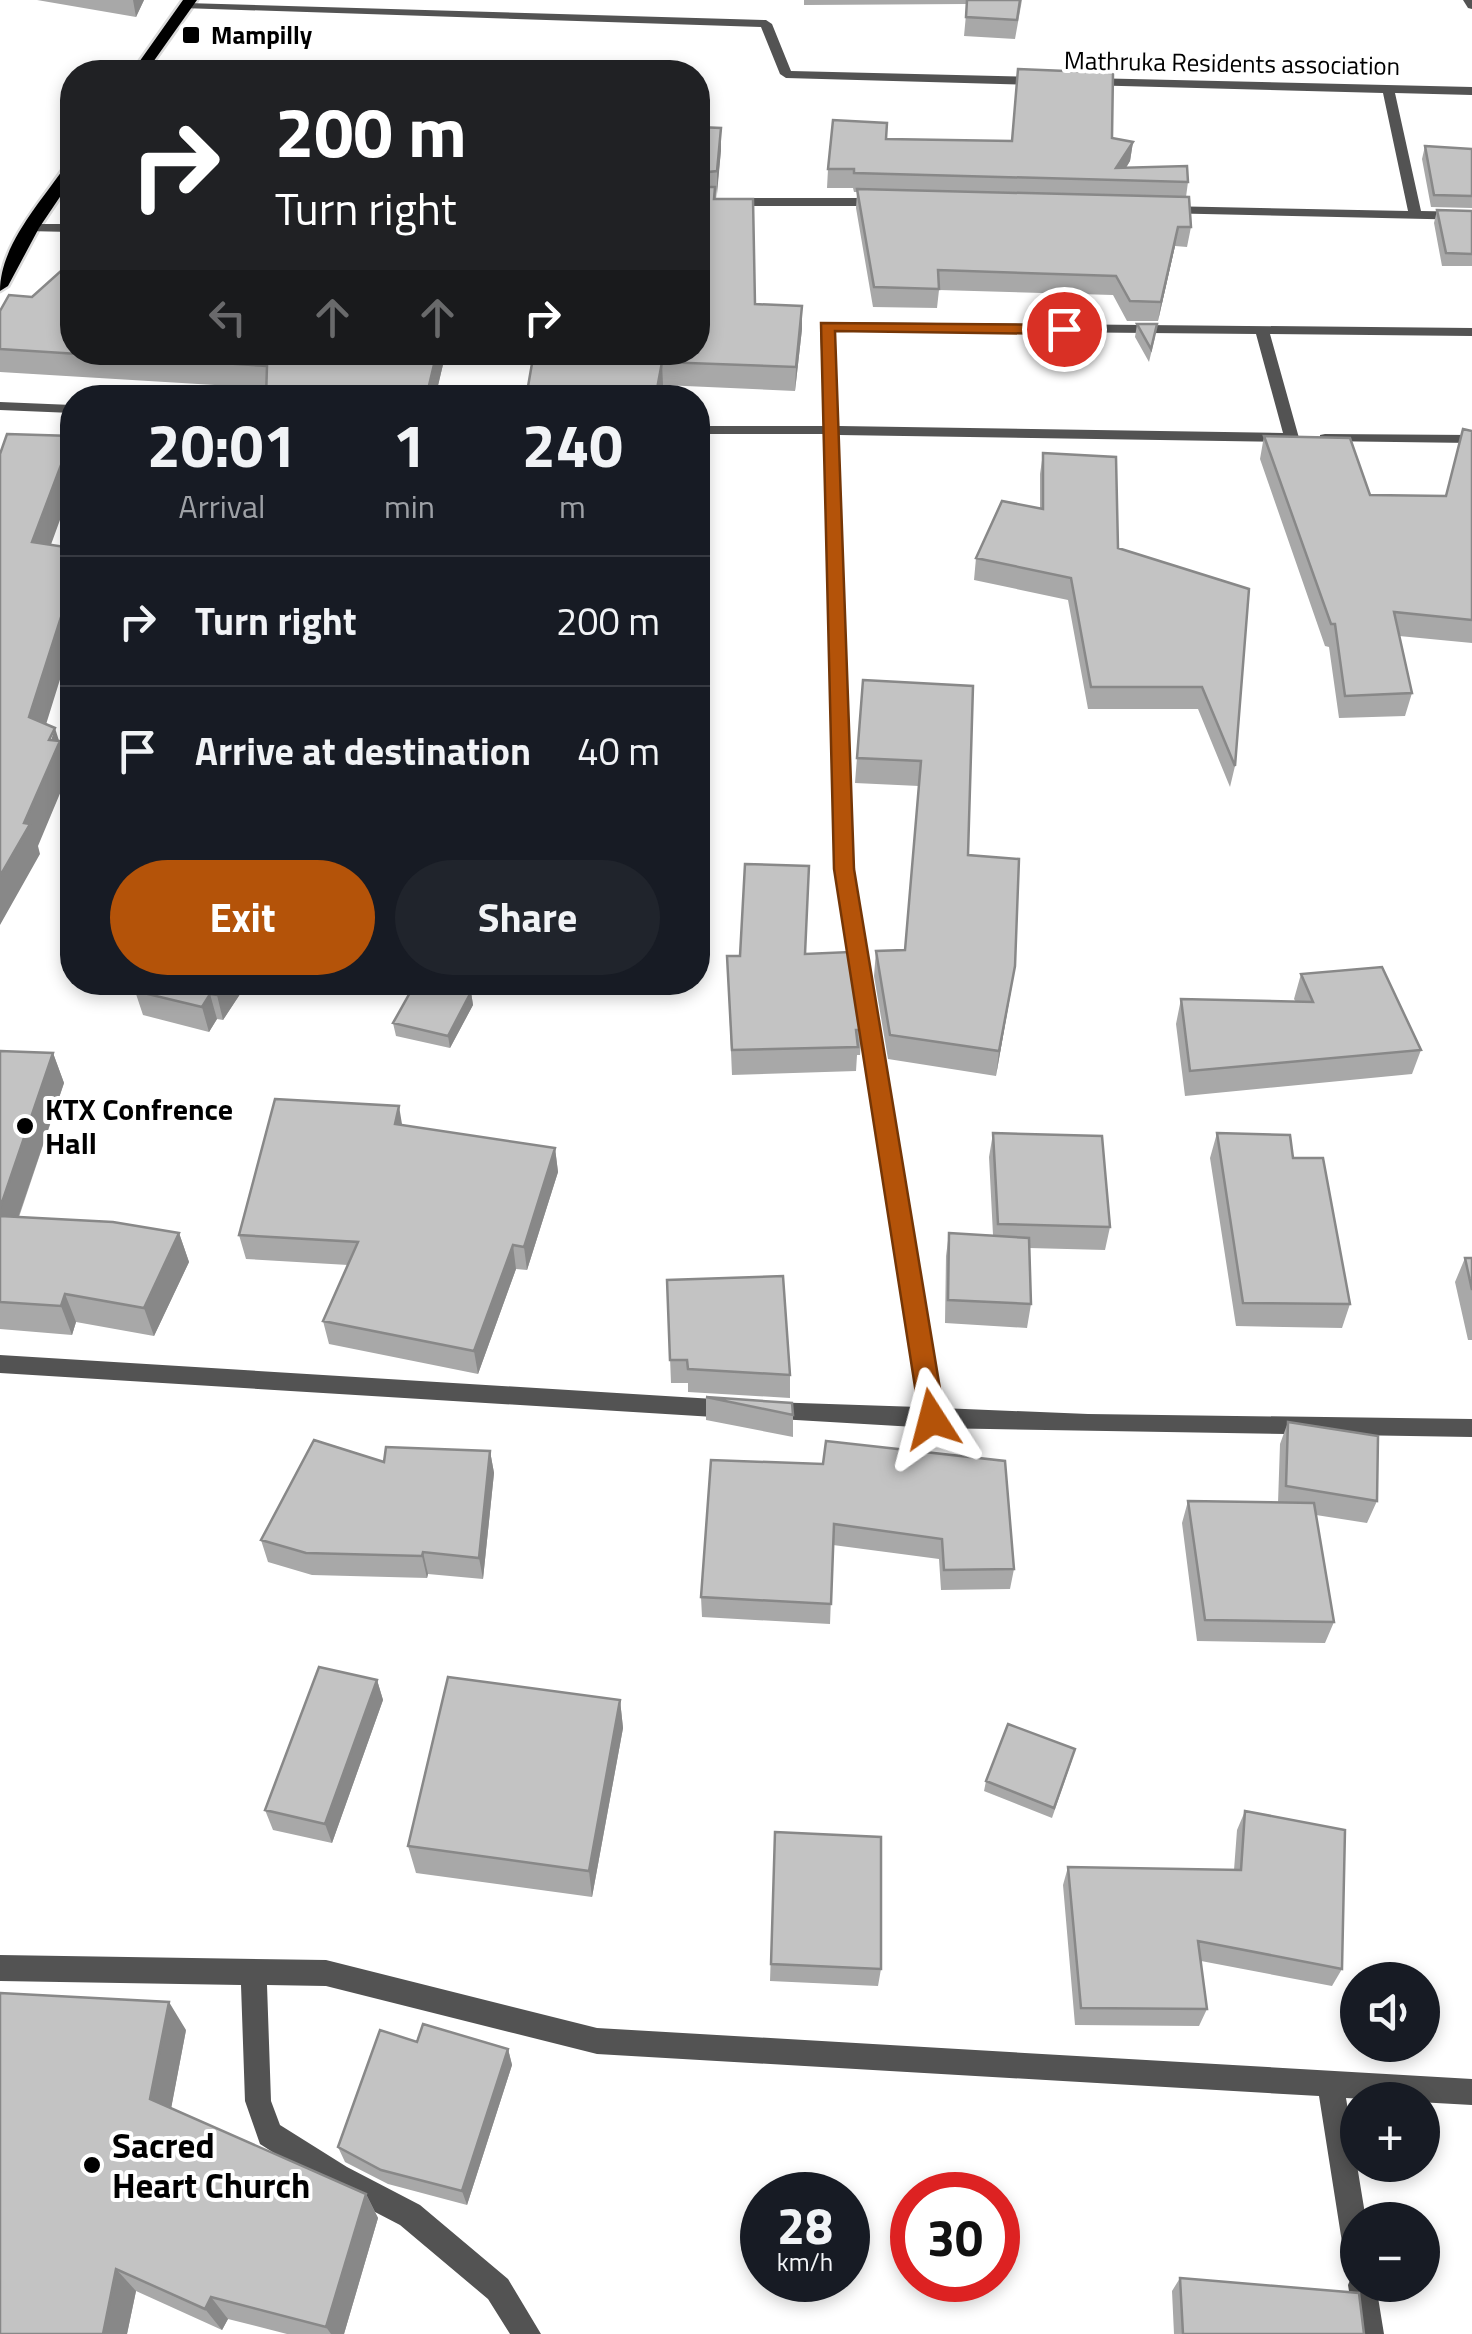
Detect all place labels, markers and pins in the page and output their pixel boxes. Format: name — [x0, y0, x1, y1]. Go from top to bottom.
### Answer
place label: Mampilly — [211, 16, 313, 54]
marker: Mampilly — [180, 24, 202, 46]
pin — [1022, 287, 1107, 372]
place label: KTX Confrence Hall — [45, 1086, 233, 1166]
marker: KTX Confrence Hall — [14, 1115, 36, 1137]
place label: Sacred Heart Church — [112, 2118, 310, 2212]
marker: Sacred Heart Church — [81, 2154, 103, 2176]

